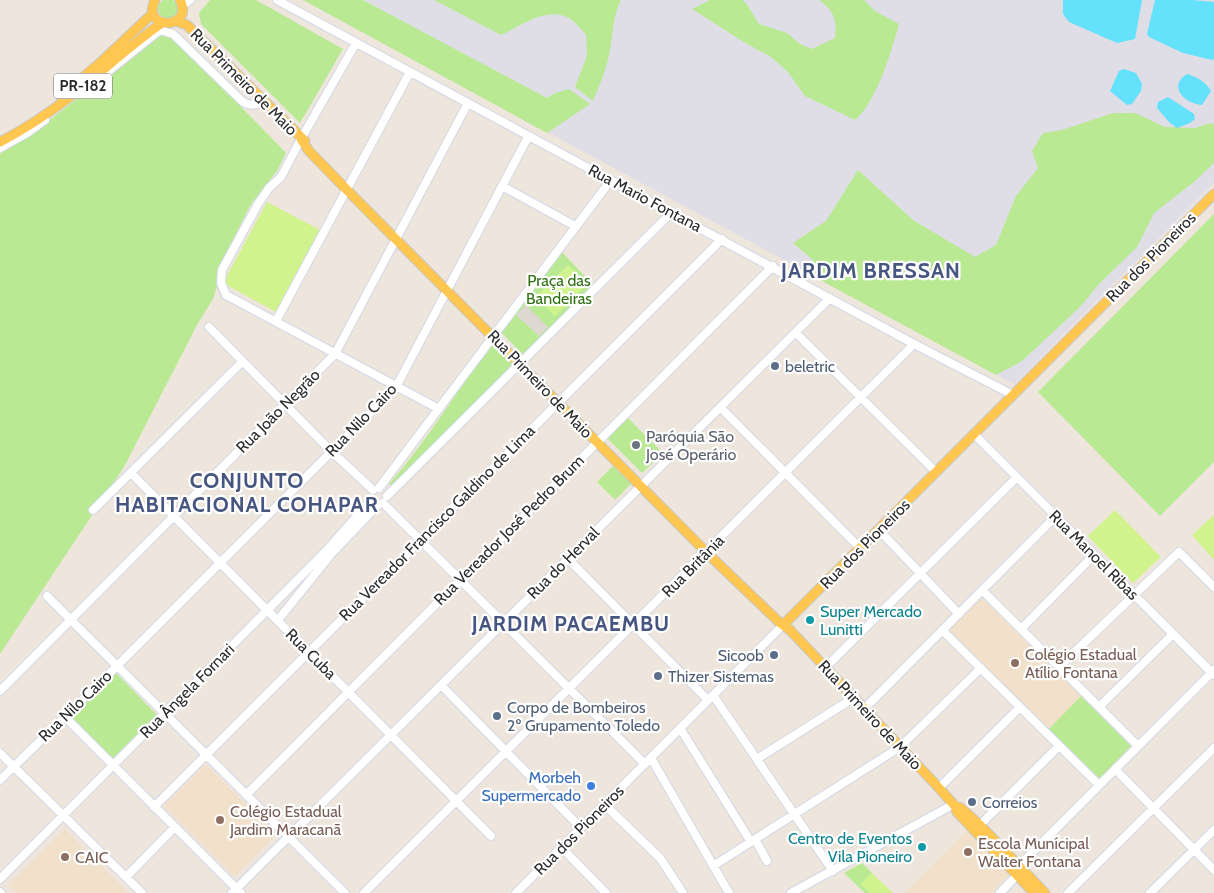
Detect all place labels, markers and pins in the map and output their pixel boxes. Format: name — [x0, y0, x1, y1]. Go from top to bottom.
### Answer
place label: beletric — [785, 357, 835, 376]
marker: beletric — [769, 360, 781, 372]
place label: Paróquia São José Operário — [645, 427, 736, 464]
marker: Paróquia São José Operário — [630, 439, 642, 451]
place label: Super Mercado Lunitti — [820, 602, 922, 639]
marker: Super Mercado Lunitti — [804, 614, 816, 626]
place label: Colégio Estadual Atílio Fontana — [1025, 645, 1137, 682]
place label: Sicoob — [718, 646, 764, 665]
marker: Sicoob — [768, 649, 780, 661]
marker: Colégio Estadual Atílio Fontana — [1009, 657, 1021, 669]
place label: Thizer Sistemas — [668, 667, 774, 686]
marker: Thizer Sistemas — [652, 670, 664, 682]
place label: Corpo de Bombeiros 2º Grupamento Toledo — [507, 698, 660, 735]
marker: Corpo de Bombeiros 2º Grupamento Toledo — [491, 710, 503, 722]
place label: Morbeh Supermercado — [482, 768, 581, 805]
marker: Morbeh Supermercado — [585, 780, 597, 792]
place label: Correios — [982, 793, 1038, 812]
marker: Correios — [966, 796, 978, 808]
place label: Colégio Estadual Jardim Maracanã — [229, 802, 342, 839]
marker: Colégio Estadual Jardim Maracanã — [214, 814, 226, 826]
place label: Centro de Eventos Vila Pioneiro — [788, 829, 912, 866]
place label: Escola Munícipal Walter Fontana — [978, 834, 1089, 871]
marker: Centro de Eventos Vila Pioneiro — [916, 841, 928, 853]
marker: Escola Munícipal Walter Fontana — [962, 846, 974, 858]
place label: CAIC — [75, 848, 109, 867]
marker: CAIC — [59, 851, 71, 863]

